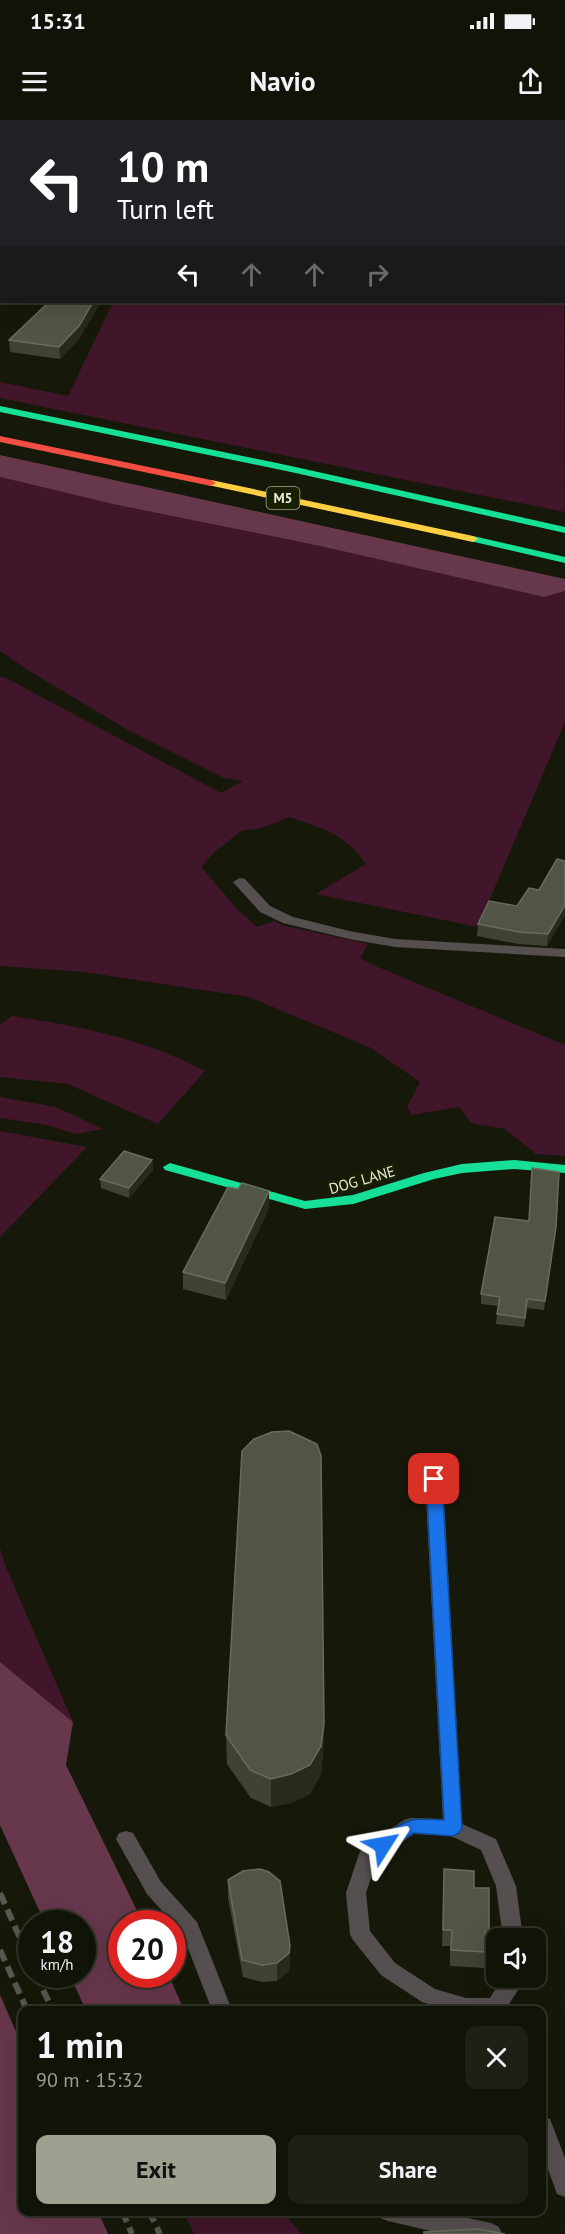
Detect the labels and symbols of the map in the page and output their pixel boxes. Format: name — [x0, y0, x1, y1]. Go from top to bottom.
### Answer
road number: M5 — [266, 487, 300, 509]
street label: DOG LANE — [327, 1161, 397, 1198]
pin — [408, 1453, 459, 1504]
position arrow — [351, 1813, 415, 1877]
speed limit sign: 20 — [108, 1910, 186, 1988]

